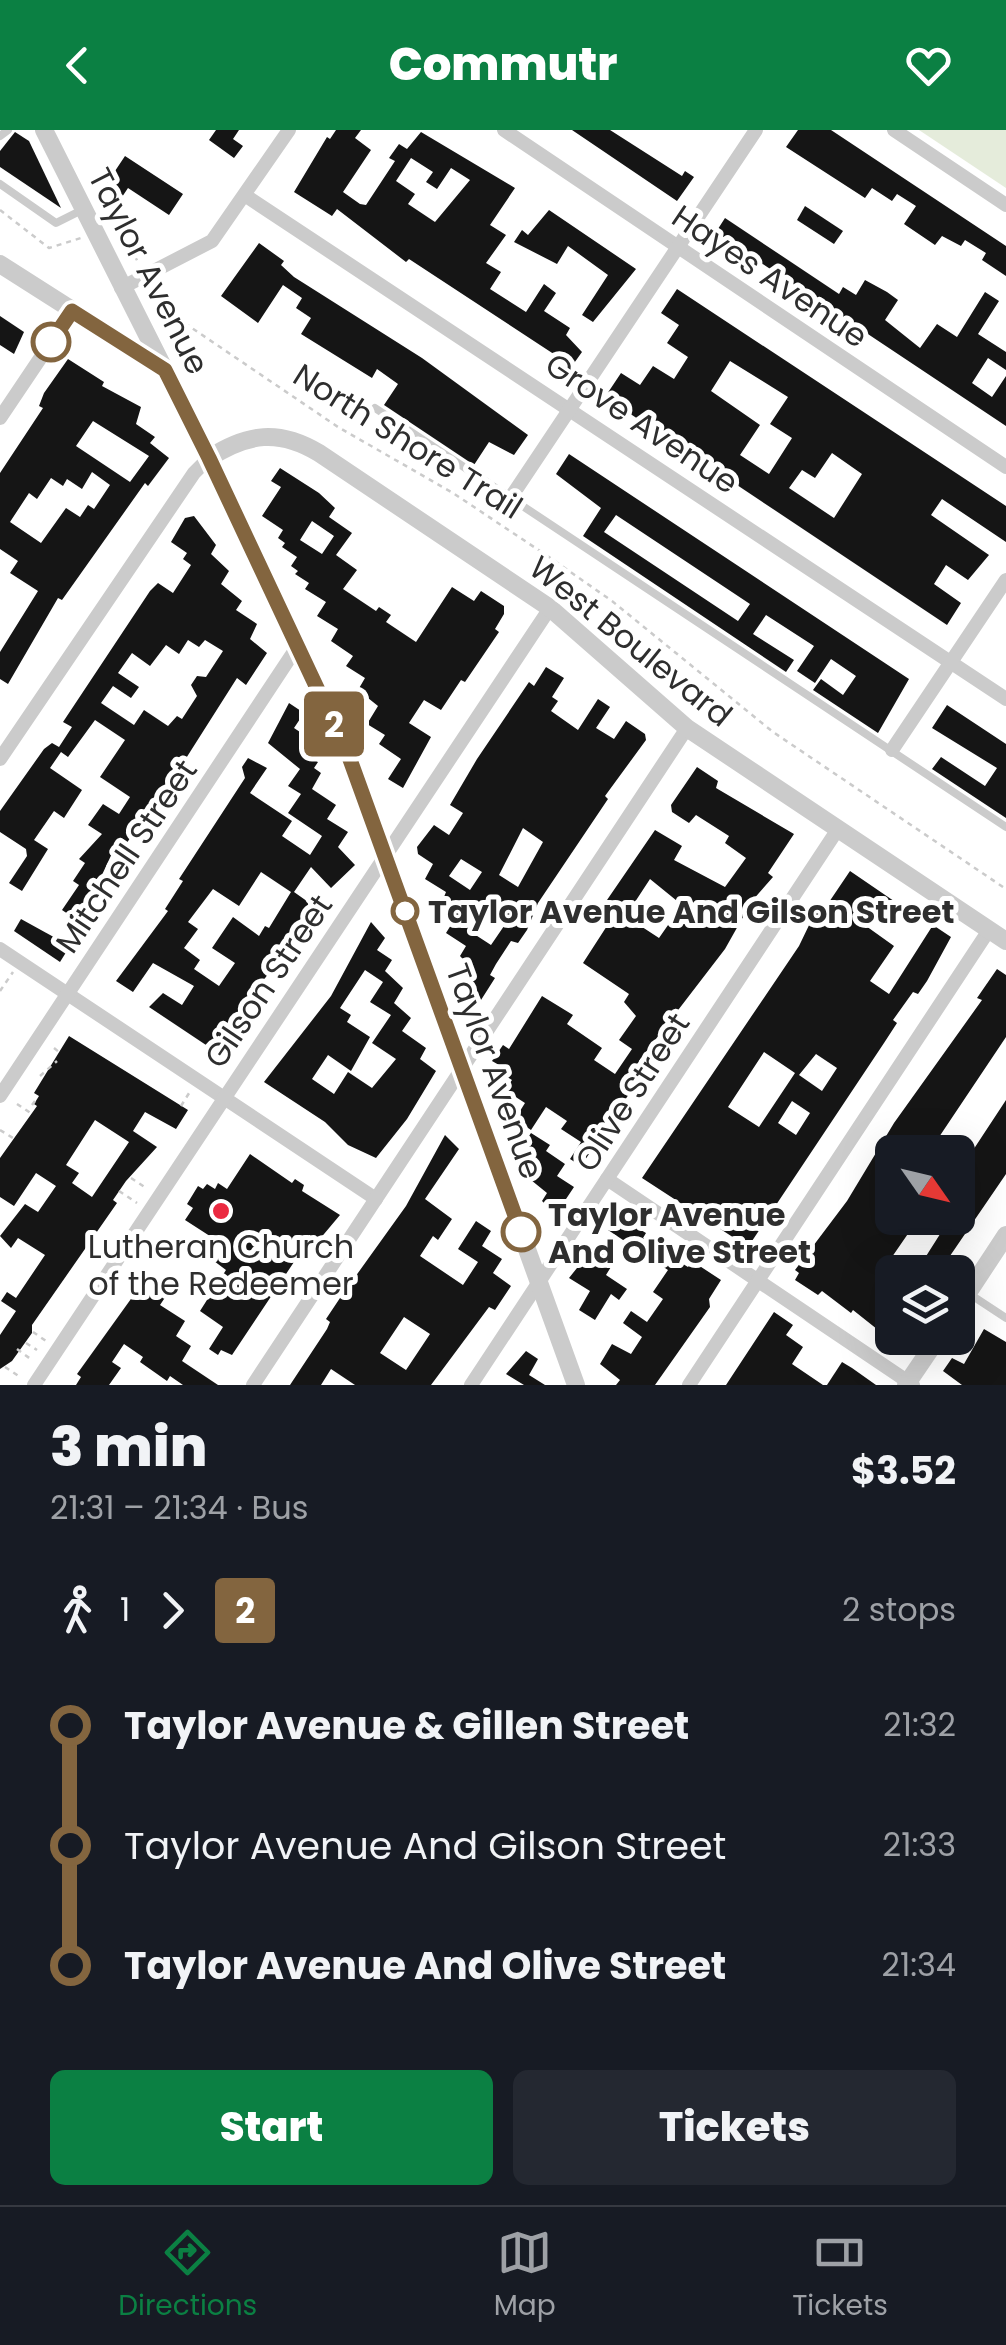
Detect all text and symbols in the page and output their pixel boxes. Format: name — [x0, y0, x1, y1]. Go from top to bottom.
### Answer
text: Commutr — [389, 33, 617, 96]
icon: back — [50, 38, 105, 93]
icon: heart — [901, 38, 956, 93]
street label: Taylor Avenue — [78, 160, 220, 382]
street label: Hayes Avenue — [663, 194, 877, 358]
unlabelled marker — [32, 323, 70, 361]
street label: Grove Avenue — [537, 342, 747, 504]
street label: North Shore Trail — [285, 352, 531, 530]
street label: West Boulevard — [520, 545, 742, 737]
line badge: 2 — [302, 692, 366, 756]
text: 2 — [324, 700, 344, 749]
street label: Mitchell Street — [44, 750, 208, 962]
street label: Gilson Street — [193, 885, 343, 1077]
place label: Taylor Avenue And Gilson Street — [428, 889, 954, 934]
marker: Taylor Avenue And Gilson Street — [392, 898, 418, 924]
street label: Taylor Avenue — [435, 957, 555, 1185]
street label: Olive Street — [564, 1004, 700, 1180]
north arrow — [875, 1135, 975, 1235]
map controls — [875, 1135, 975, 1355]
place label: Taylor Avenue And Olive Street — [548, 1192, 811, 1274]
marker: Lutheran Church of the Redeemer — [210, 1200, 232, 1222]
marker: Taylor Avenue And Olive Street — [502, 1213, 540, 1251]
place label: Lutheran Church of the Redeemer — [88, 1224, 354, 1306]
button: layers — [875, 1255, 975, 1355]
text: 3 min — [50, 1408, 207, 1485]
text: $3.52 — [851, 1444, 956, 1497]
text: 21:31 – 21:34 · Bus — [50, 1485, 308, 1530]
icon: walk — [50, 1583, 105, 1638]
icon: forward — [145, 1583, 200, 1638]
text: 2 — [235, 1586, 255, 1635]
text: 1 — [120, 1587, 130, 1632]
text: 2 stops — [842, 1587, 956, 1632]
text: Taylor Avenue & Gillen Street — [124, 1699, 689, 1752]
text: 21:32 — [883, 1702, 956, 1747]
text: Taylor Avenue And Gilson Street — [124, 1819, 726, 1872]
text: 21:33 — [883, 1822, 956, 1867]
text: Taylor Avenue And Olive Street — [124, 1939, 726, 1992]
text: 21:34 — [882, 1942, 956, 1987]
button: Start — [50, 2070, 493, 2185]
button: Tickets — [513, 2070, 956, 2185]
tab: Directions — [118, 2225, 257, 2327]
tab: Map — [494, 2225, 556, 2327]
tab: Tickets — [792, 2225, 888, 2327]

